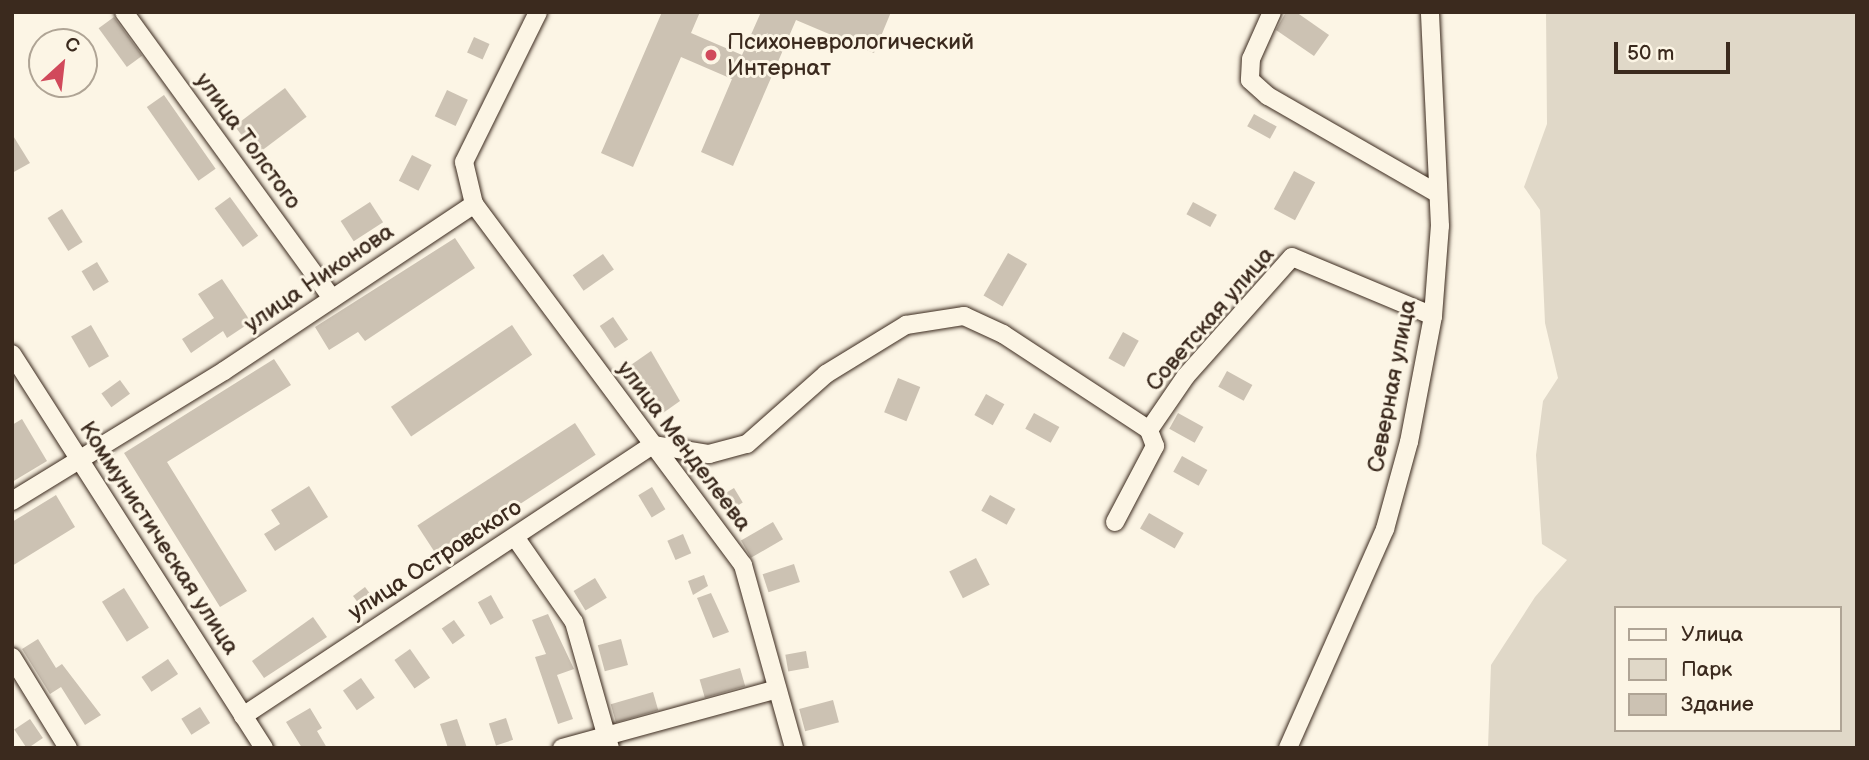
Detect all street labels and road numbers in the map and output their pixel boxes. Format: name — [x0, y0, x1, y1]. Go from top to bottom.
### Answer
street label: улица Толстого — [189, 67, 307, 215]
street label: улица Никонова — [239, 218, 399, 338]
street label: Советская улица — [1140, 241, 1280, 397]
street label: Северная улица — [1362, 297, 1422, 475]
street label: улица Менделеева — [611, 355, 757, 537]
street label: Коммунистическая улица — [73, 416, 245, 660]
street label: улица Островского — [343, 494, 527, 626]

